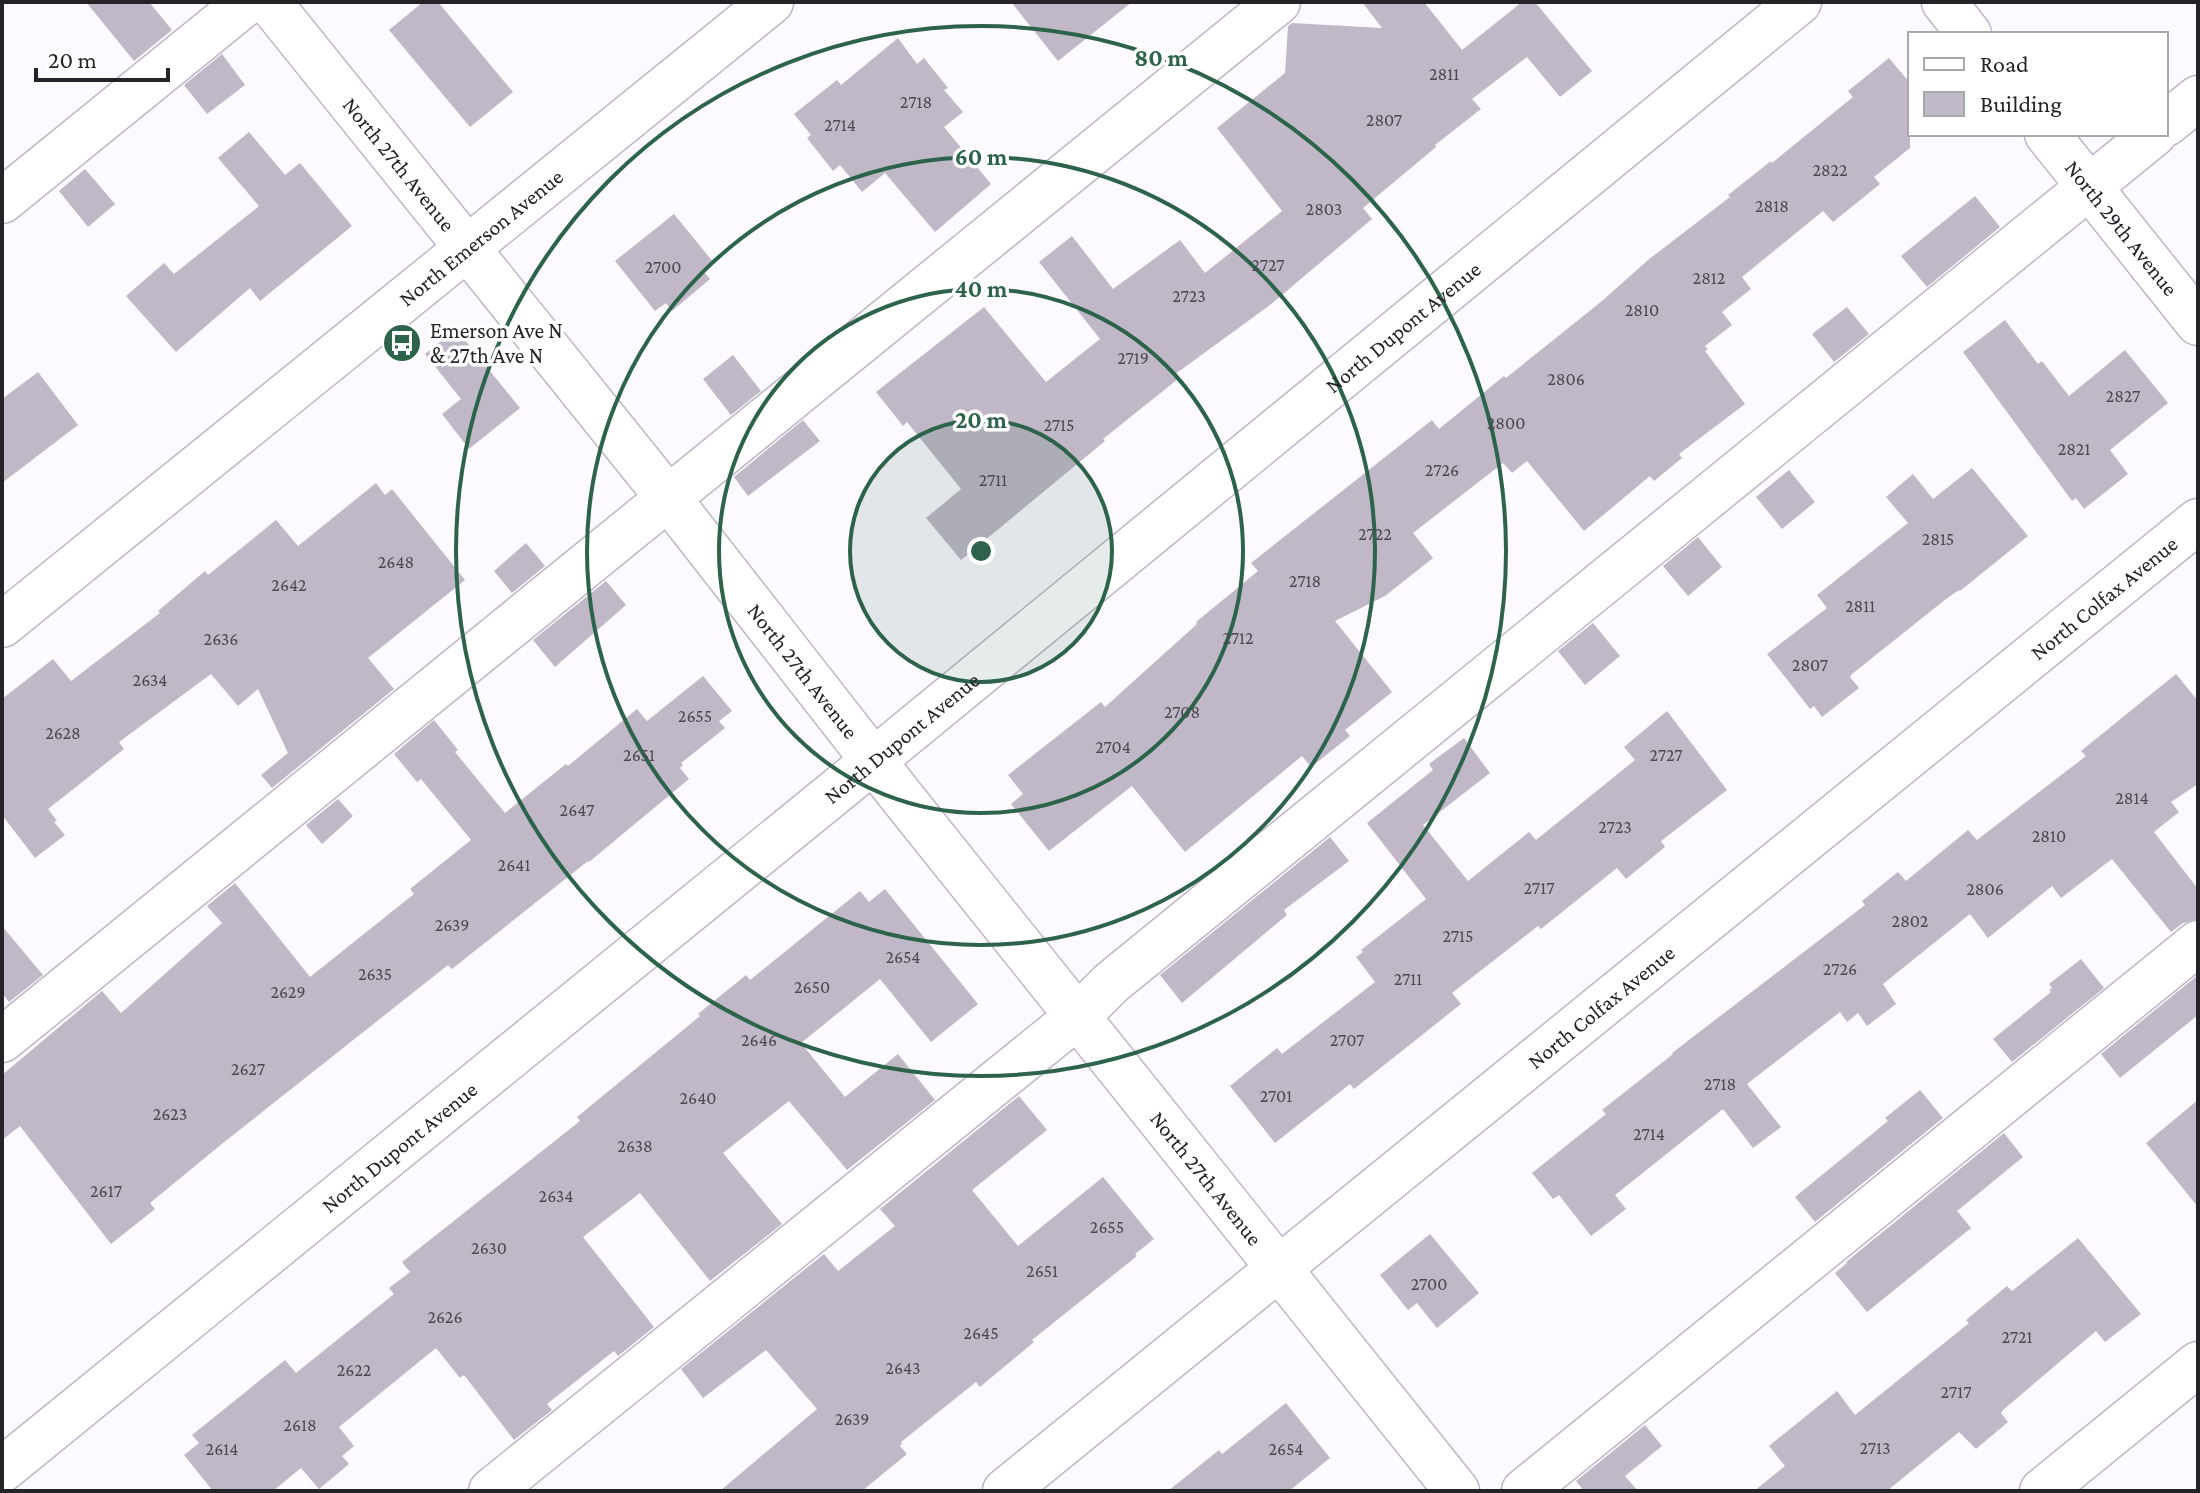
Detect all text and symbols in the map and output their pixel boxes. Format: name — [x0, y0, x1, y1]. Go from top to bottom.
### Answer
scale bar — [36, 32, 168, 82]
legend — [1908, 32, 2168, 136]
text: 80 m — [1134, 44, 1188, 71]
text: 20 m — [48, 46, 97, 73]
text: Road — [1980, 50, 2029, 77]
house number: 2811 — [1429, 64, 1459, 84]
text: Building — [1980, 90, 2062, 117]
street label: North 27th Avenue — [338, 92, 461, 236]
house number: 2718 — [900, 92, 932, 112]
house number: 2807 — [1366, 110, 1402, 130]
house number: 2714 — [824, 115, 856, 135]
text: 60 m — [955, 143, 1008, 170]
street label: North 29th Avenue — [2060, 155, 2184, 300]
house number: 2822 — [1812, 160, 1848, 180]
street label: North Emerson Avenue — [394, 163, 568, 311]
house number: 2818 — [1755, 196, 1789, 216]
house number: 2803 — [1306, 199, 1342, 219]
house number: 2727 — [1251, 255, 1285, 275]
street label: North Dupont Avenue — [1320, 256, 1485, 398]
house number: 2700 — [645, 257, 681, 277]
house number: 2812 — [1693, 268, 1725, 288]
text: 40 m — [955, 275, 1008, 302]
house number: 2723 — [1172, 286, 1206, 306]
house number: 2810 — [1625, 300, 1659, 320]
place label: Emerson Ave N & 27th Ave N — [430, 318, 563, 368]
bus stop icon: Emerson Ave N & 27th Ave N — [381, 322, 423, 364]
house number: 2719 — [1117, 348, 1149, 368]
house number: 2806 — [1547, 369, 1585, 389]
house number: 2827 — [2106, 386, 2140, 406]
text: 20 m — [955, 406, 1008, 433]
house number: 2800 — [1487, 413, 1525, 433]
house number: 2715 — [1043, 415, 1075, 435]
house number: 2821 — [2058, 439, 2090, 459]
house number: 2726 — [1425, 460, 1459, 480]
house number: 2711 — [979, 470, 1007, 490]
house number: 2722 — [1358, 524, 1392, 544]
house number: 2815 — [1922, 529, 1954, 549]
street label: North Colfax Avenue — [2025, 531, 2182, 665]
centre of rings — [967, 537, 995, 565]
house number: 2648 — [378, 552, 414, 572]
house number: 2718 — [1289, 571, 1321, 591]
house number: 2642 — [271, 575, 307, 595]
house number: 2811 — [1845, 596, 1875, 616]
street label: North 27th Avenue — [743, 598, 864, 743]
house number: 2712 — [1222, 628, 1254, 648]
house number: 2636 — [204, 629, 238, 649]
house number: 2807 — [1792, 655, 1828, 675]
street label: North Dupont Avenue — [819, 667, 984, 809]
house number: 2634 — [133, 670, 167, 690]
house number: 2708 — [1164, 702, 1200, 722]
house number: 2655 — [678, 706, 712, 726]
house number: 2628 — [45, 723, 81, 743]
house number: 2704 — [1095, 737, 1131, 757]
house number: 2651 — [623, 745, 655, 765]
house number: 2727 — [1649, 745, 1683, 765]
house number: 2814 — [2115, 788, 2149, 808]
house number: 2647 — [560, 800, 594, 820]
house number: 2723 — [1598, 817, 1632, 837]
house number: 2810 — [2032, 826, 2066, 846]
house number: 2641 — [498, 855, 530, 875]
house number: 2717 — [1524, 878, 1554, 898]
house number: 2806 — [1966, 879, 2004, 899]
house number: 2802 — [1892, 911, 1928, 931]
house number: 2639 — [435, 915, 469, 935]
house number: 2715 — [1442, 926, 1474, 946]
street label: North Colfax Avenue — [1522, 939, 1679, 1074]
house number: 2654 — [885, 947, 921, 967]
house number: 2726 — [1823, 959, 1857, 979]
house number: 2635 — [358, 964, 392, 984]
house number: 2711 — [1394, 969, 1422, 989]
house number: 2650 — [794, 977, 830, 997]
house number: 2629 — [270, 982, 306, 1002]
house number: 2646 — [741, 1030, 777, 1050]
house number: 2707 — [1330, 1030, 1364, 1050]
house number: 2627 — [231, 1059, 265, 1079]
house number: 2718 — [1704, 1074, 1736, 1094]
street label: North Dupont Avenue — [316, 1076, 482, 1218]
house number: 2701 — [1260, 1086, 1292, 1106]
house number: 2640 — [679, 1088, 717, 1108]
house number: 2623 — [153, 1104, 187, 1124]
street label: North 27th Avenue — [1145, 1106, 1268, 1250]
house number: 2714 — [1633, 1124, 1665, 1144]
house number: 2638 — [617, 1136, 653, 1156]
house number: 2617 — [90, 1181, 122, 1201]
house number: 2634 — [539, 1186, 573, 1206]
house number: 2655 — [1090, 1217, 1124, 1237]
house number: 2630 — [471, 1238, 507, 1258]
house number: 2651 — [1026, 1261, 1058, 1281]
house number: 2700 — [1411, 1274, 1447, 1294]
house number: 2626 — [427, 1307, 463, 1327]
house number: 2645 — [963, 1323, 999, 1343]
house number: 2721 — [2001, 1327, 2033, 1347]
house number: 2643 — [885, 1358, 921, 1378]
house number: 2622 — [337, 1360, 371, 1380]
house number: 2717 — [1941, 1382, 1971, 1402]
house number: 2639 — [835, 1409, 869, 1429]
house number: 2618 — [283, 1415, 317, 1435]
house number: 2713 — [1859, 1438, 1891, 1458]
house number: 2614 — [206, 1439, 238, 1459]
house number: 2654 — [1268, 1439, 1304, 1459]

